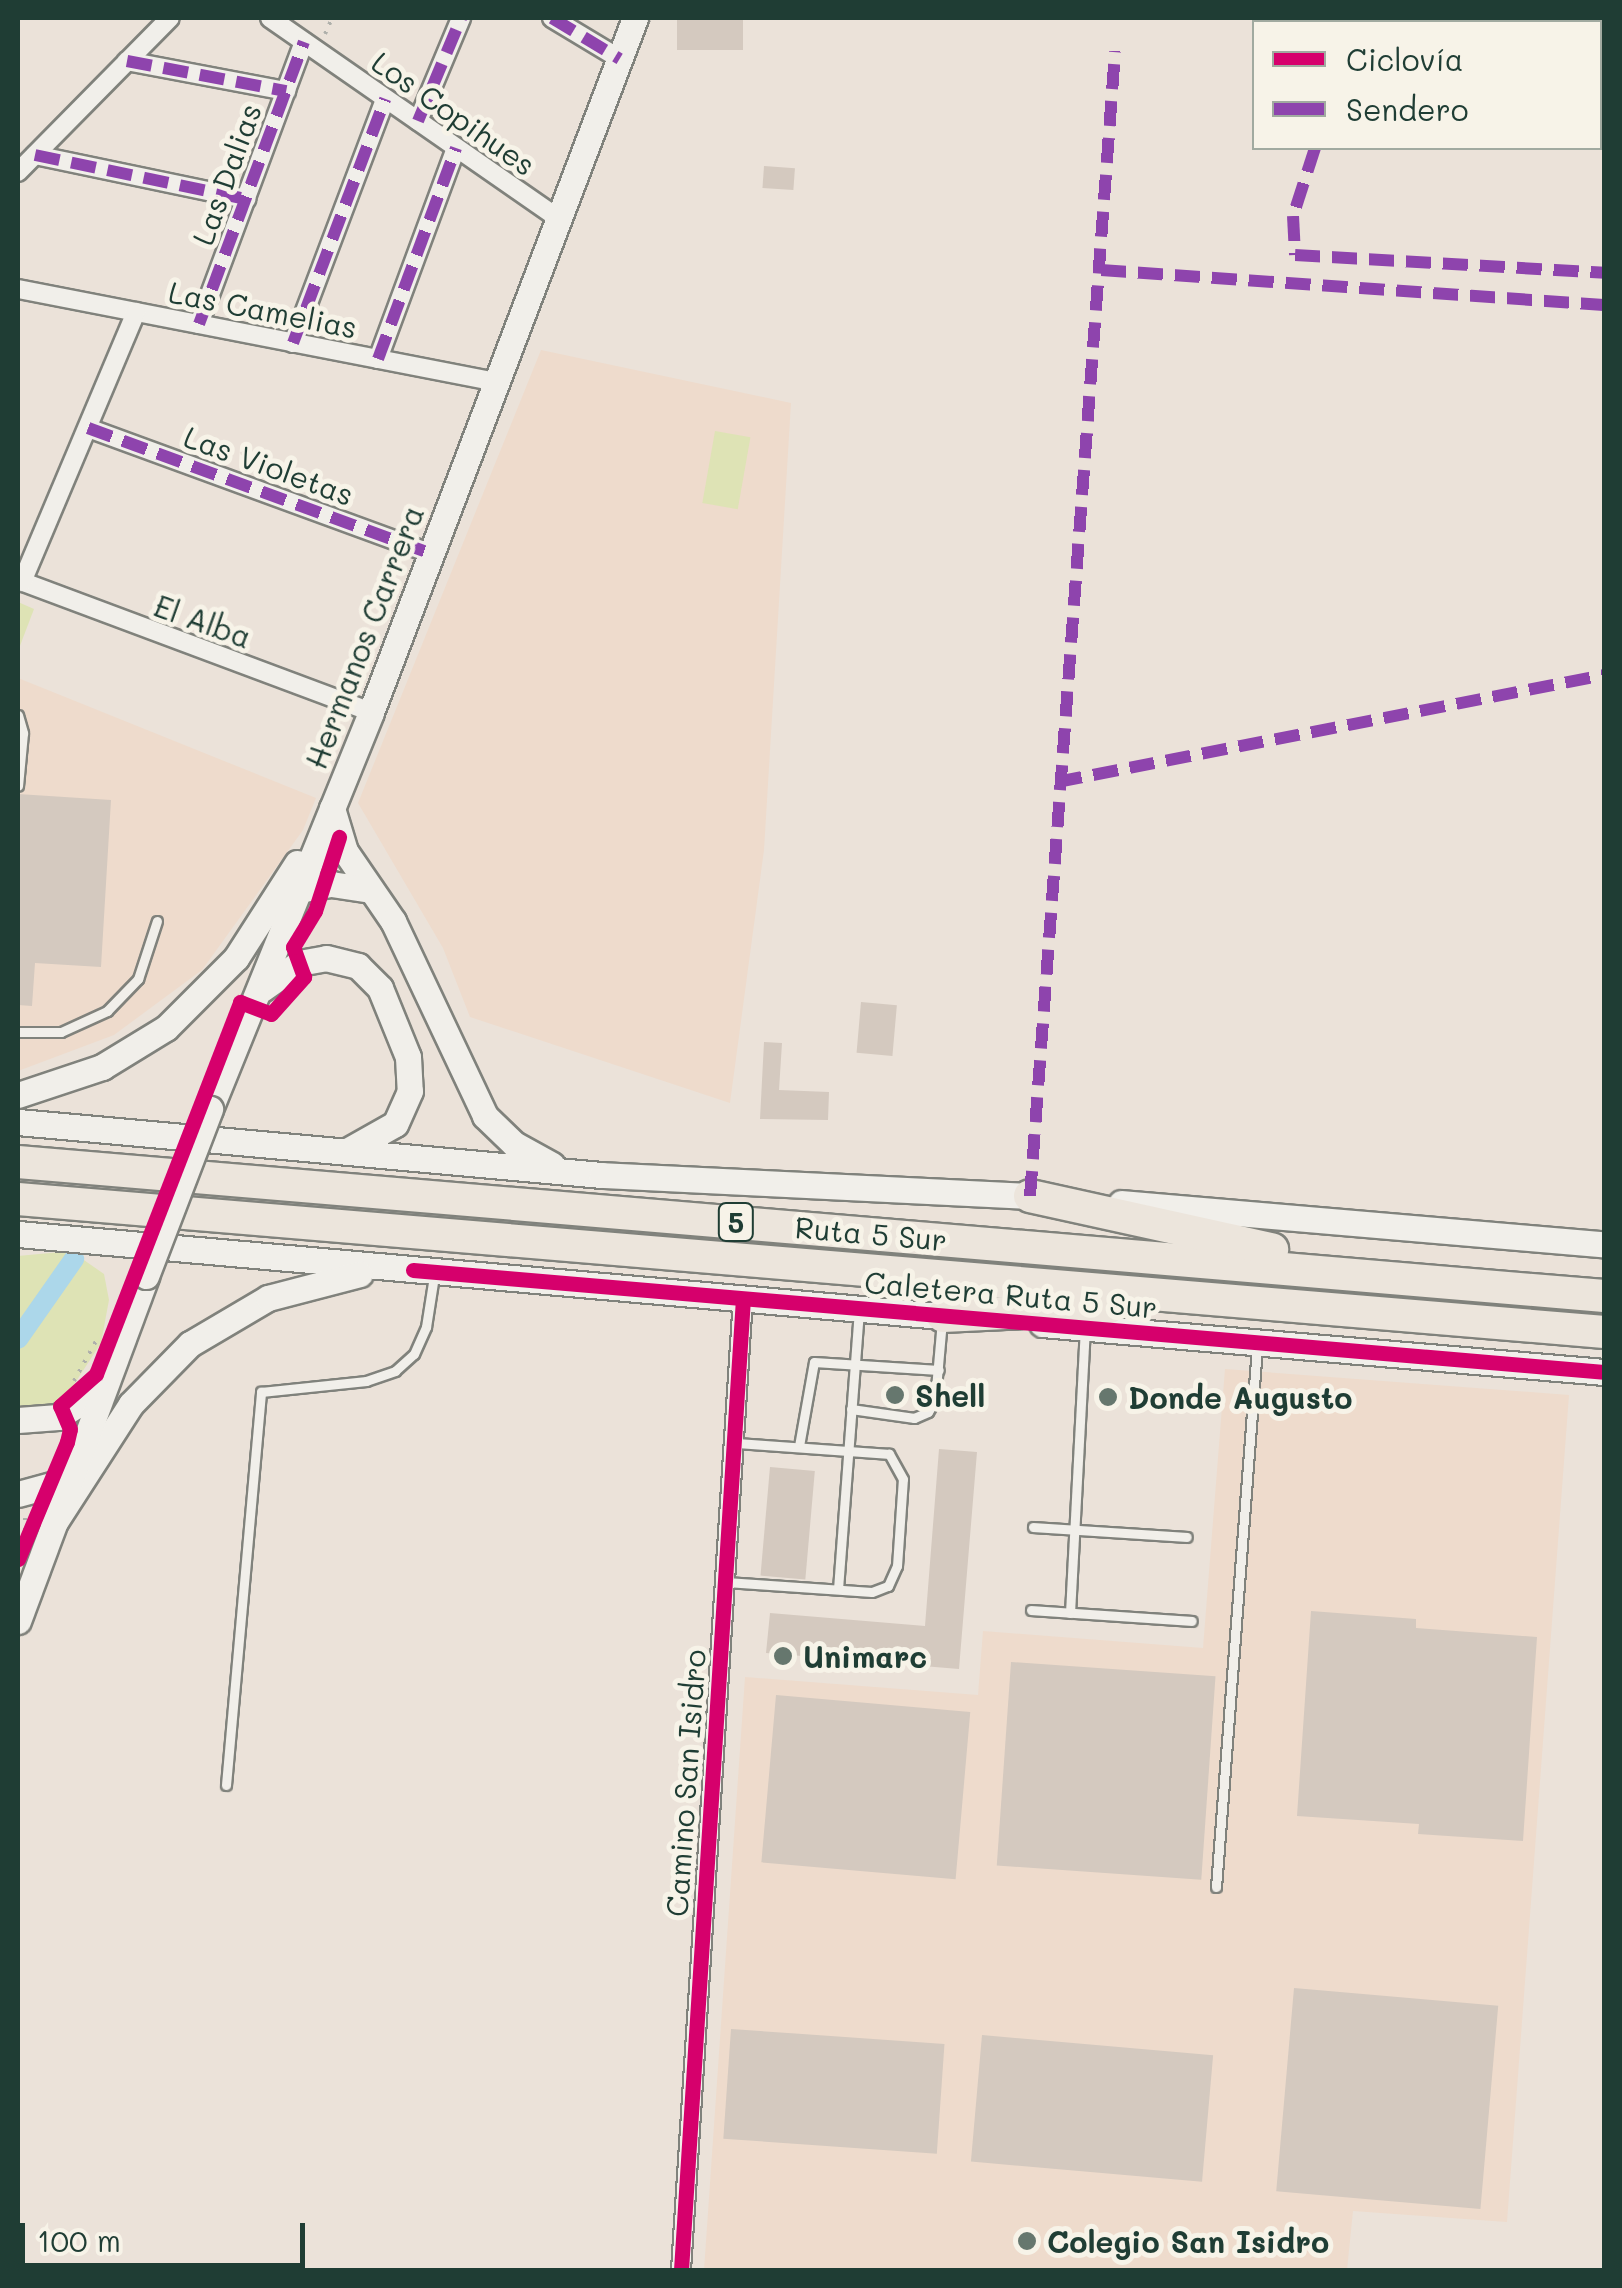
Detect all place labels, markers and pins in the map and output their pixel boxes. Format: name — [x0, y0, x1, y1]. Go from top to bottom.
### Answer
place label: Shell — [915, 1377, 985, 1413]
place label: Donde Augusto — [1128, 1379, 1352, 1415]
marker: Shell — [884, 1384, 906, 1406]
marker: Donde Augusto — [1097, 1386, 1119, 1408]
place label: Unimarc — [803, 1638, 927, 1674]
marker: Unimarc — [772, 1645, 794, 1667]
place label: Colegio San Isidro — [1047, 2223, 1329, 2259]
marker: Colegio San Isidro — [1016, 2230, 1038, 2252]

